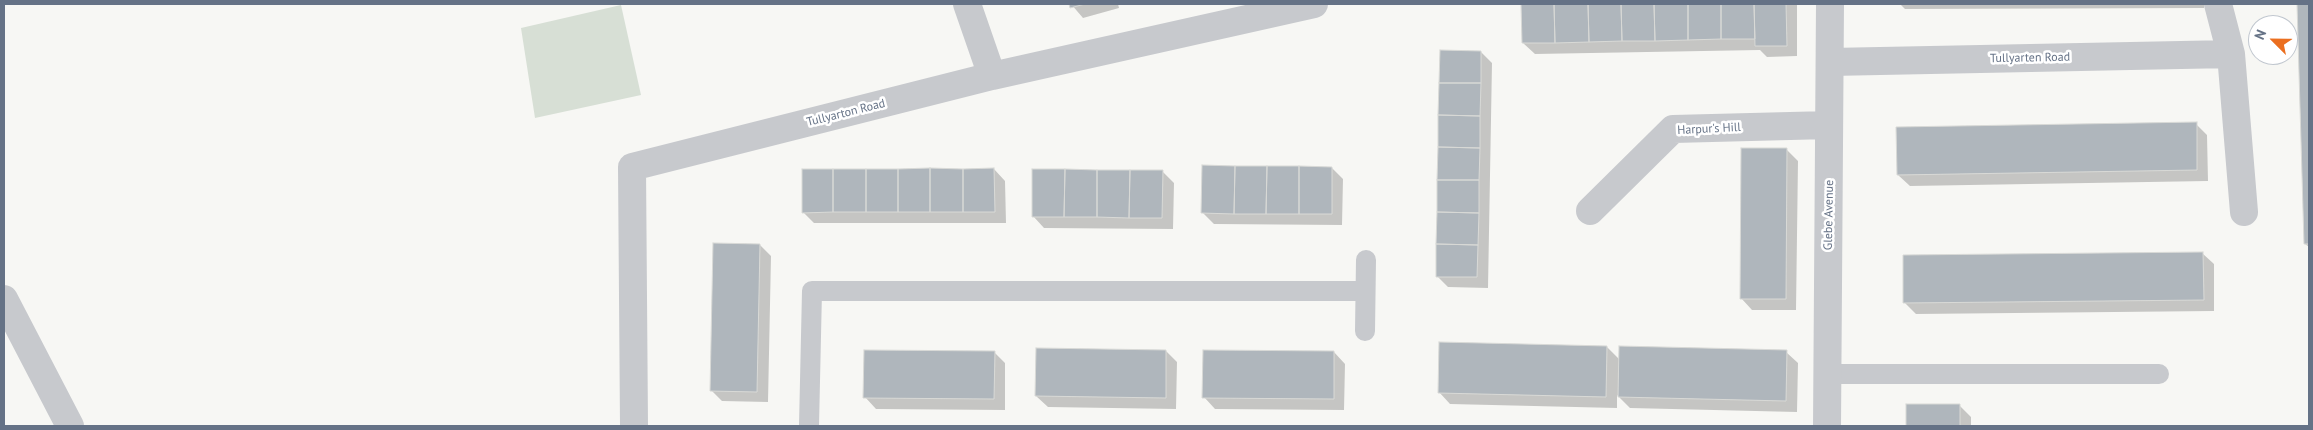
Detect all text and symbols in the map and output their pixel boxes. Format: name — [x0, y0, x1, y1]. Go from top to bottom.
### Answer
north arrow — [2248, 15, 2298, 65]
text: N — [2250, 27, 2270, 42]
street label: Tullyarten Road — [1990, 50, 2070, 66]
street label: Tullyarton Road — [805, 96, 887, 130]
street label: Harpur's Hill — [1677, 120, 1741, 138]
street label: Glebe Avenue — [1821, 180, 1837, 250]

